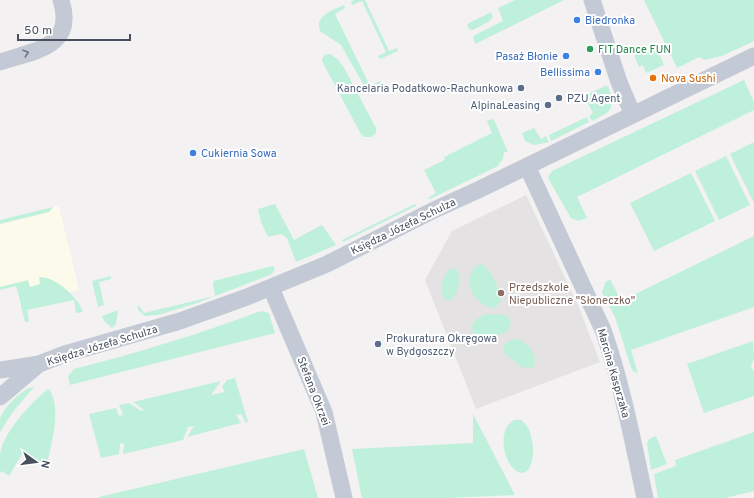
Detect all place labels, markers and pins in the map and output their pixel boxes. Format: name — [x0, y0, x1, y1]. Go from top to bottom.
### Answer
place label: Biedronka — [585, 14, 635, 28]
marker: Biedronka — [572, 15, 582, 25]
place label: FIT Dance FUN — [598, 43, 671, 57]
marker: FIT Dance FUN — [585, 44, 595, 54]
place label: Pasaż Błonie — [495, 50, 558, 64]
marker: Pasaż Błonie — [561, 51, 571, 61]
place label: Bellissima — [540, 66, 590, 80]
marker: Bellissima — [593, 67, 603, 77]
place label: Nova Sushi — [661, 72, 716, 86]
marker: Nova Sushi — [648, 73, 658, 83]
place label: Kancelaria Podatkowo-Rachunkowa — [337, 82, 513, 96]
marker: Kancelaria Podatkowo-Rachunkowa — [516, 83, 526, 93]
place label: PZU Agent — [567, 92, 620, 106]
marker: PZU Agent — [554, 93, 564, 103]
place label: AlpinaLeasing — [470, 99, 540, 113]
marker: AlpinaLeasing — [543, 100, 553, 110]
place label: Cukiernia Sowa — [201, 147, 277, 161]
marker: Cukiernia Sowa — [188, 148, 198, 158]
place label: Przedszkole Niepubliczne "Słoneczko" — [509, 281, 635, 308]
marker: Przedszkole Niepubliczne "Słoneczko" — [496, 288, 506, 298]
place label: Prokuratura Okręgowa w Bydgoszczy — [386, 332, 497, 359]
marker: Prokuratura Okręgowa w Bydgoszczy — [373, 339, 383, 349]

